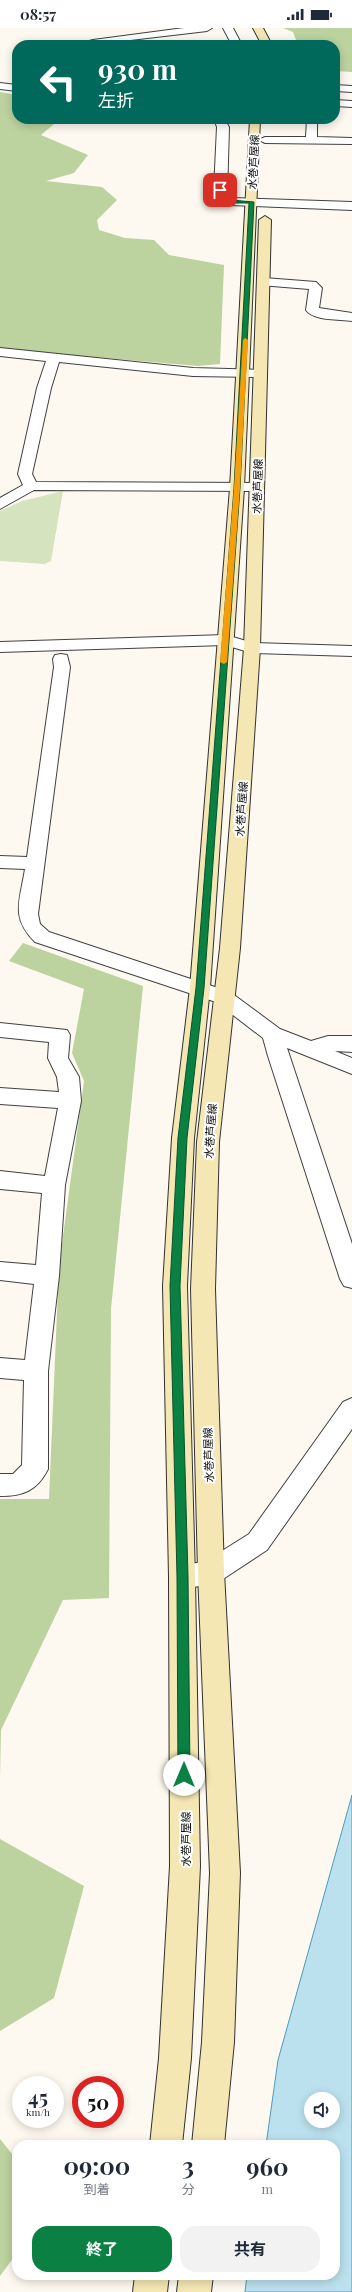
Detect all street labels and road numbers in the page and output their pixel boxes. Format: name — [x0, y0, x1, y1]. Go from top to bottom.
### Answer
street label: 水巻芦屋線 — [244, 134, 262, 190]
street label: 水巻芦屋線 — [249, 458, 265, 514]
street label: 水巻芦屋線 — [232, 781, 250, 837]
street label: 水巻芦屋線 — [201, 1103, 219, 1159]
street label: 水巻芦屋線 — [200, 1427, 216, 1483]
street label: 水巻芦屋線 — [178, 1812, 193, 1867]

